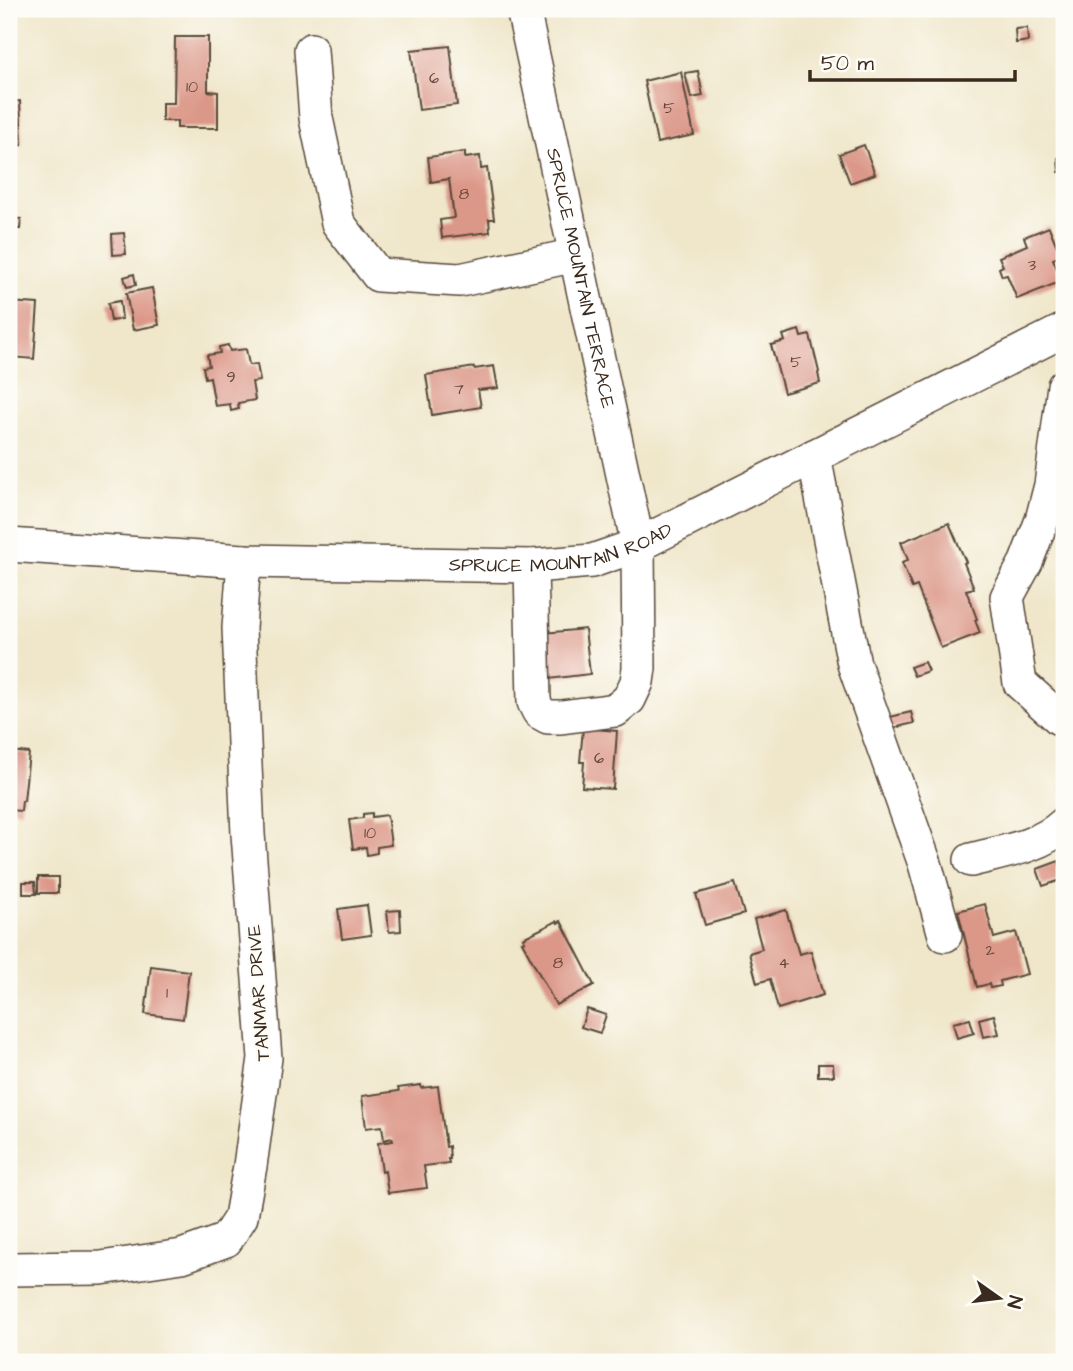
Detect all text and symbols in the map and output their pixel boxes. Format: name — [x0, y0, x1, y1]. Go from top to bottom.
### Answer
scale bar — [810, 38, 1015, 82]
text: 50 m — [821, 49, 875, 78]
house number: 6 — [429, 67, 439, 89]
house number: 10 — [186, 76, 198, 98]
house number: 5 — [663, 97, 675, 119]
street label: SPRUCE MOUNTAIN TERRACE — [540, 145, 622, 410]
house number: 8 — [459, 183, 469, 205]
house number: 3 — [1028, 254, 1036, 276]
house number: 5 — [790, 351, 802, 373]
house number: 9 — [226, 366, 236, 388]
house number: 7 — [454, 378, 464, 400]
street label: SPRUCE MOUNTAIN ROAD — [449, 516, 677, 580]
house number: 6 — [594, 747, 604, 769]
house number: 10 — [364, 822, 376, 844]
street label: TANMAR DRIVE — [241, 924, 277, 1062]
house number: 2 — [985, 939, 995, 961]
house number: 8 — [553, 952, 563, 974]
house number: 4 — [779, 952, 790, 974]
house number: 1 — [166, 982, 168, 1004]
north arrow — [964, 1262, 1034, 1332]
text: N — [999, 1293, 1029, 1311]

